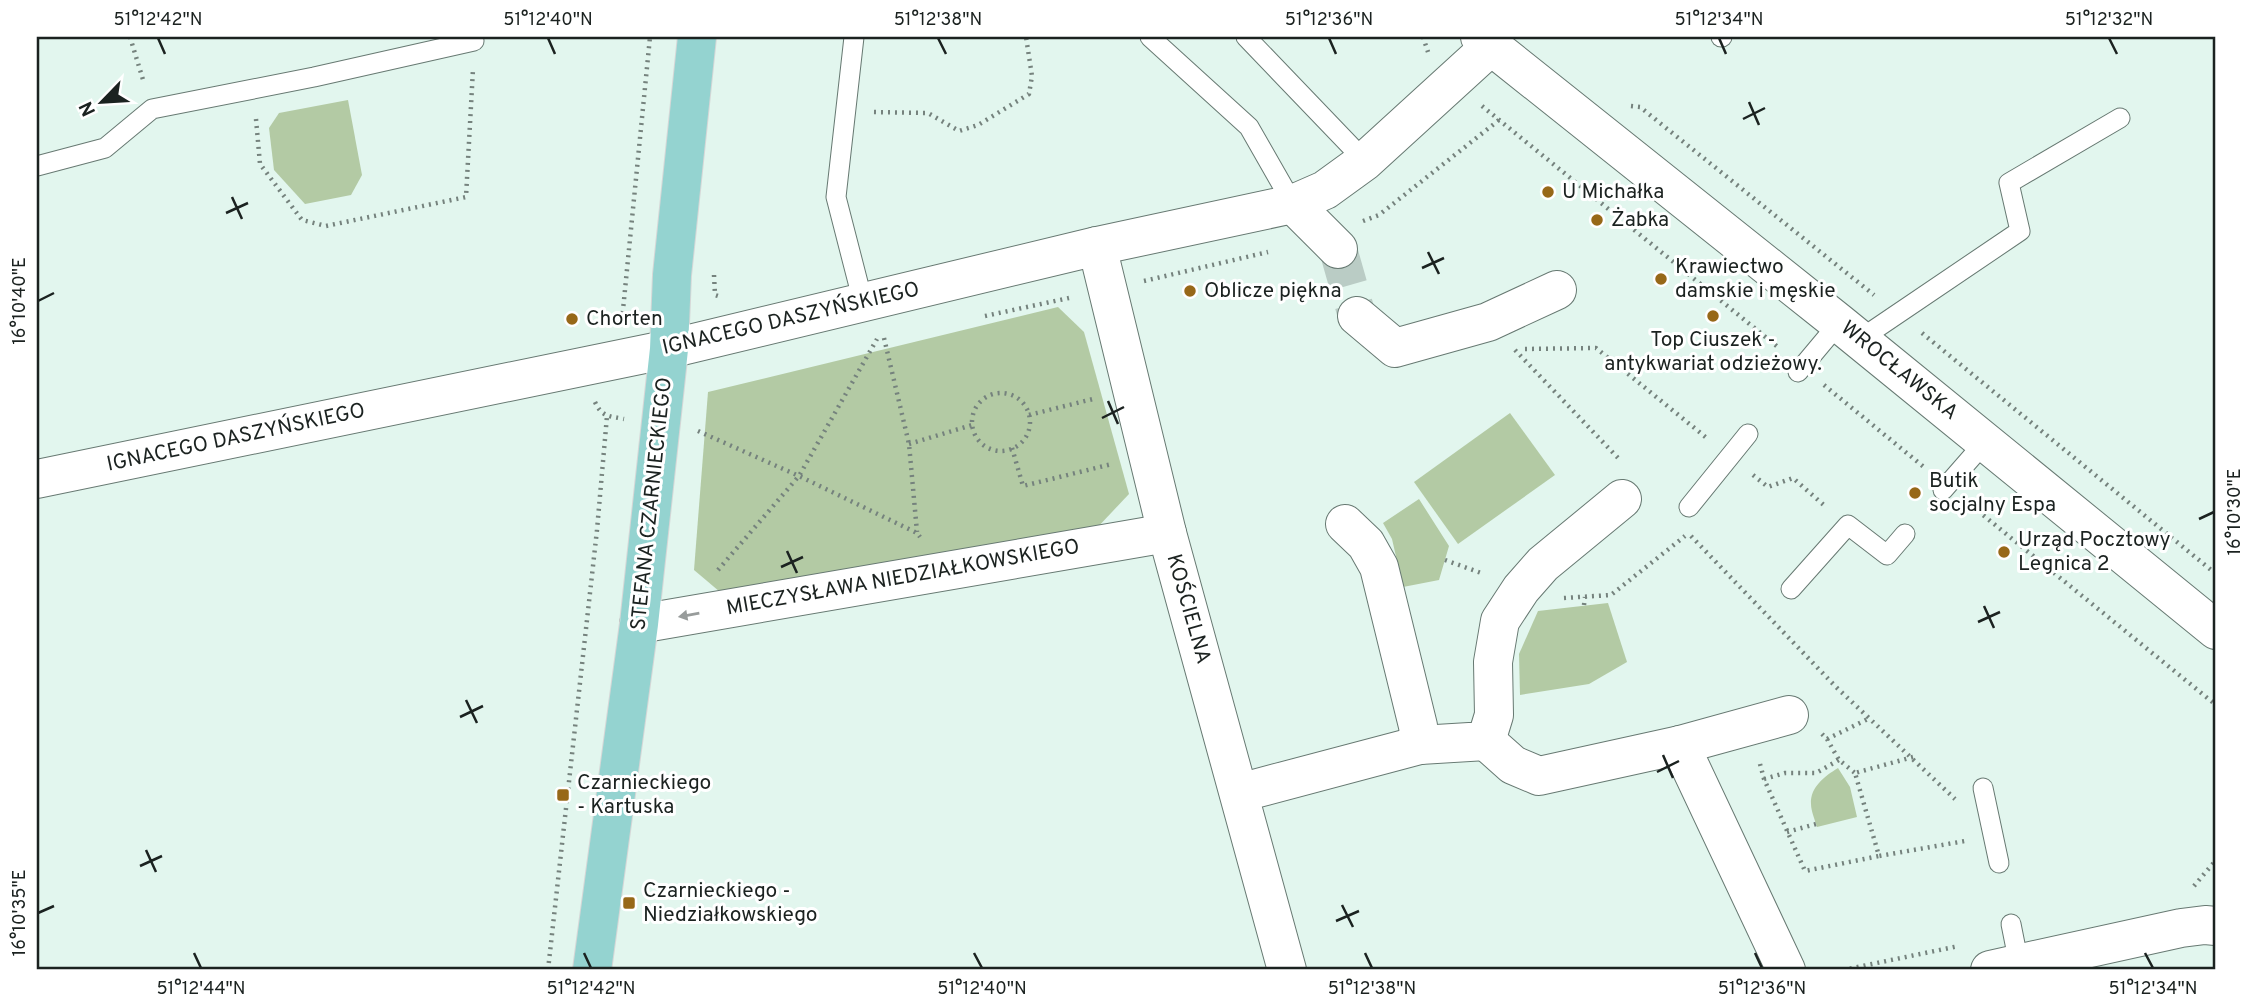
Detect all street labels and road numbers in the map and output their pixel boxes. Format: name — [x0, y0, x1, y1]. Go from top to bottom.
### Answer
street label: IGNACEGO DASZYŃSKIEGO — [659, 275, 922, 362]
street label: WROCŁAWSKA — [1835, 315, 1963, 427]
street label: STEFANA CZARNIECKIEGO — [625, 376, 679, 632]
street label: IGNACEGO DASZYŃSKIEGO — [104, 396, 368, 479]
street label: MIECZYSŁAWA NIEDZIAŁKOWSKIEGO — [724, 534, 1082, 622]
street label: KOŚCIELNA — [1159, 551, 1218, 667]

